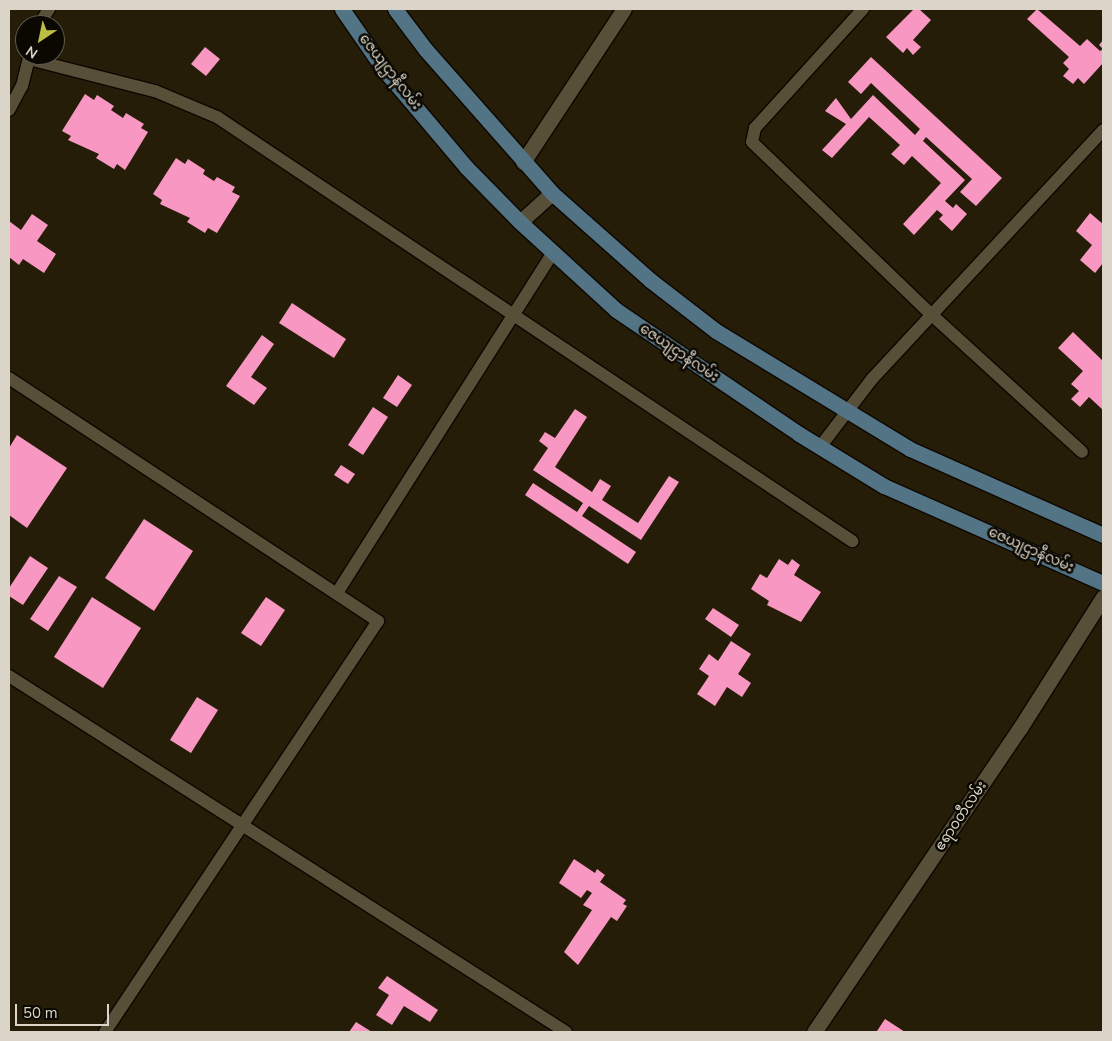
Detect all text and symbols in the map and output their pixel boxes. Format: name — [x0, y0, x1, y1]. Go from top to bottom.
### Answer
north arrow — [15, 15, 65, 65]
street label: ဇေယျဌာနီလမ်း — [355, 31, 425, 113]
text: N — [22, 41, 42, 63]
street label: ဇေယျဌာနီလမ်း — [636, 321, 722, 385]
street label: ဇေယျဌာနီလမ်း — [986, 524, 1076, 576]
street label: ဧရာဝတီလမ်း — [932, 778, 990, 854]
scale bar — [18, 994, 111, 1026]
text: 50 m — [23, 1003, 58, 1023]

